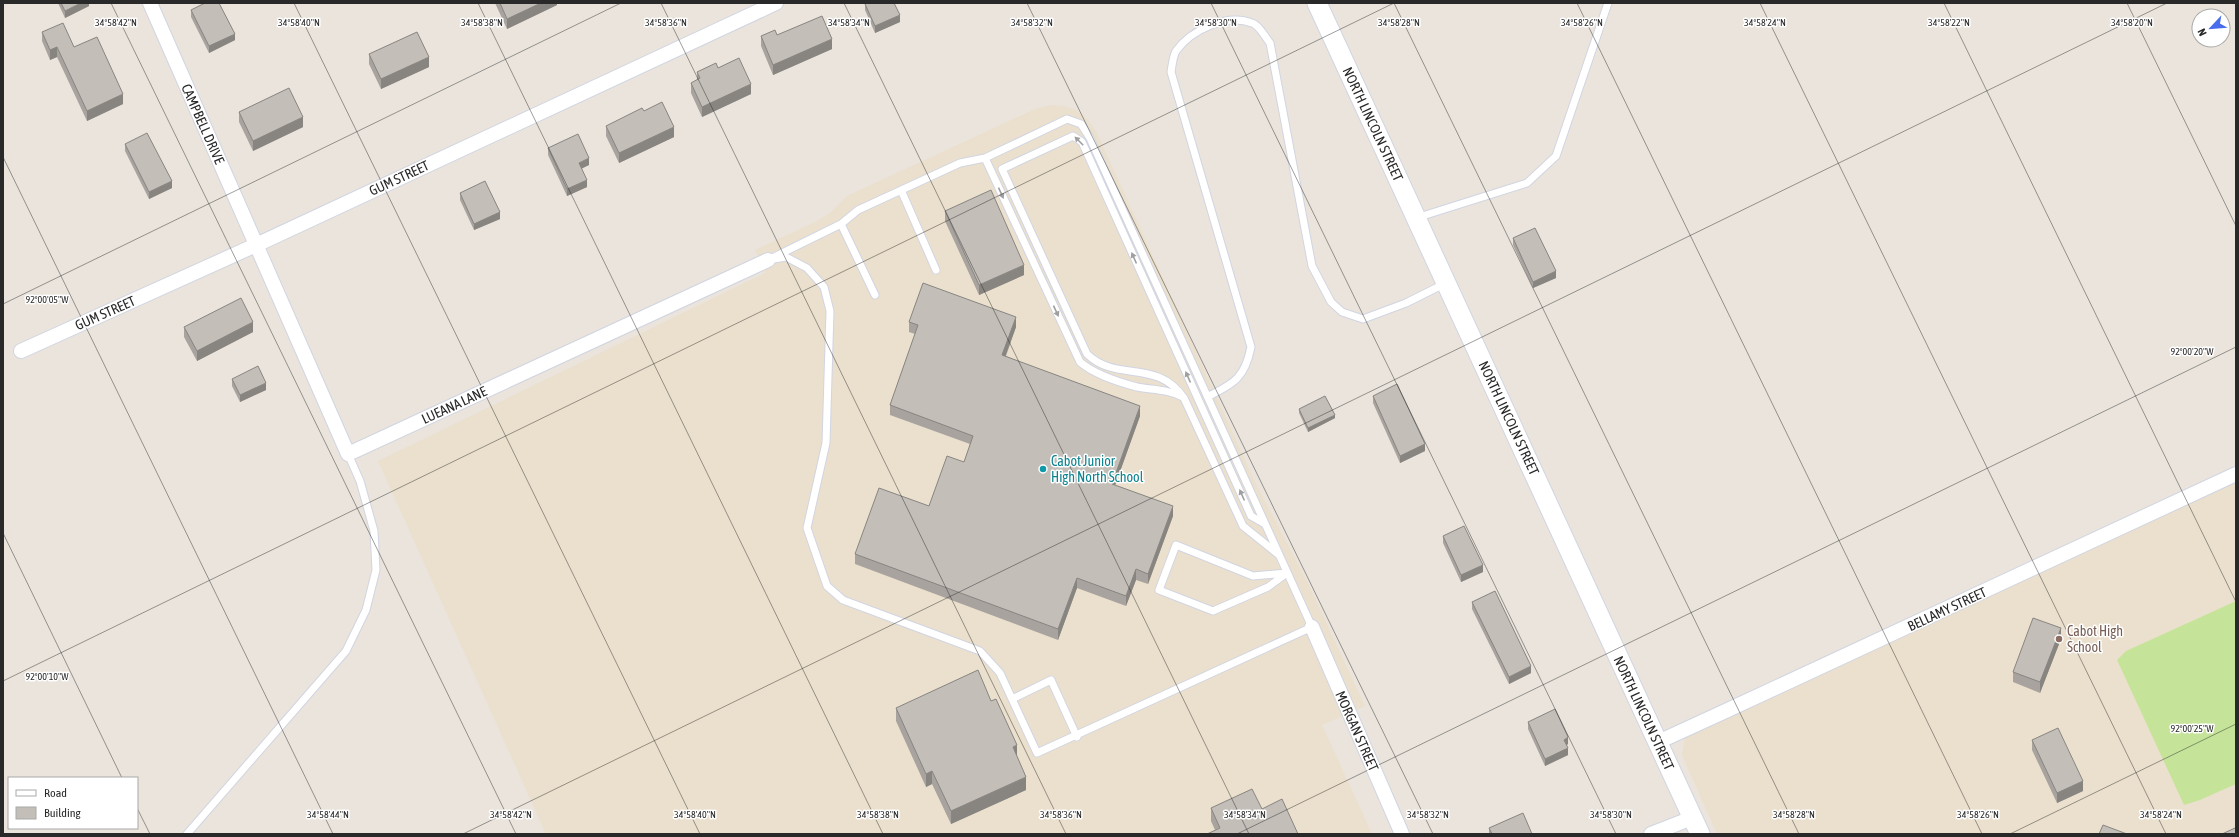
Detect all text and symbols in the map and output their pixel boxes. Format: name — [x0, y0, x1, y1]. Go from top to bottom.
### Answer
north arrow — [2191, 8, 2231, 48]
text: 34°58'42"N — [95, 17, 137, 28]
text: 34°58'40"N — [278, 17, 320, 28]
text: 34°58'38"N — [461, 17, 503, 28]
text: 34°58'36"N — [645, 17, 687, 28]
text: 34°58'34"N — [828, 17, 870, 28]
text: 34°58'32"N — [1011, 17, 1053, 28]
text: 34°58'30"N — [1195, 17, 1237, 28]
text: 34°58'28"N — [1378, 17, 1420, 28]
text: 34°58'26"N — [1561, 17, 1603, 28]
text: 34°58'24"N — [1744, 17, 1786, 28]
text: 34°58'22"N — [1928, 17, 1970, 28]
text: 34°58'20"N — [2111, 17, 2153, 28]
text: N — [2195, 27, 2209, 38]
street label: NORTH LINCOLN STREET — [1340, 65, 1406, 183]
street label: CAMPBELL DRIVE — [178, 81, 228, 167]
one-way arrow — [1074, 137, 1084, 146]
street label: GUM STREET — [367, 157, 431, 199]
one-way arrow — [998, 187, 1004, 199]
one-way arrow — [1131, 252, 1137, 264]
street label: GUM STREET — [72, 293, 138, 333]
text: 92°00'05"W — [25, 294, 69, 305]
one-way arrow — [1053, 305, 1059, 316]
text: 92°00'20"W — [2170, 346, 2214, 357]
street label: NORTH LINCOLN STREET — [1476, 359, 1542, 477]
one-way arrow — [1185, 371, 1191, 382]
street label: LUEANA LANE — [419, 383, 489, 427]
place label: Cabot Junior High North School — [1051, 453, 1144, 485]
marker: Cabot Junior High North School — [1038, 464, 1048, 474]
one-way arrow — [1239, 489, 1245, 501]
street label: BELLAMY STREET — [1905, 584, 1989, 634]
place label: Cabot High School — [2067, 623, 2123, 655]
marker: Cabot High School — [2054, 634, 2064, 644]
street label: NORTH LINCOLN STREET — [1611, 654, 1677, 772]
text: 92°00'10"W — [25, 671, 69, 682]
street label: MORGAN STREET — [1332, 688, 1382, 774]
text: 92°00'25"W — [2170, 723, 2214, 734]
legend — [8, 777, 138, 829]
text: Road — [44, 786, 67, 800]
text: Building — [44, 806, 82, 820]
text: 34°58'44"N — [307, 809, 349, 820]
text: 34°58'42"N — [490, 809, 532, 820]
text: 34°58'40"N — [674, 809, 716, 820]
text: 34°58'38"N — [857, 809, 899, 820]
text: 34°58'36"N — [1040, 809, 1082, 820]
text: 34°58'34"N — [1224, 809, 1266, 820]
text: 34°58'32"N — [1407, 809, 1449, 820]
text: 34°58'30"N — [1590, 809, 1632, 820]
text: 34°58'28"N — [1773, 809, 1815, 820]
text: 34°58'26"N — [1957, 809, 1999, 820]
text: 34°58'24"N — [2140, 809, 2182, 820]

